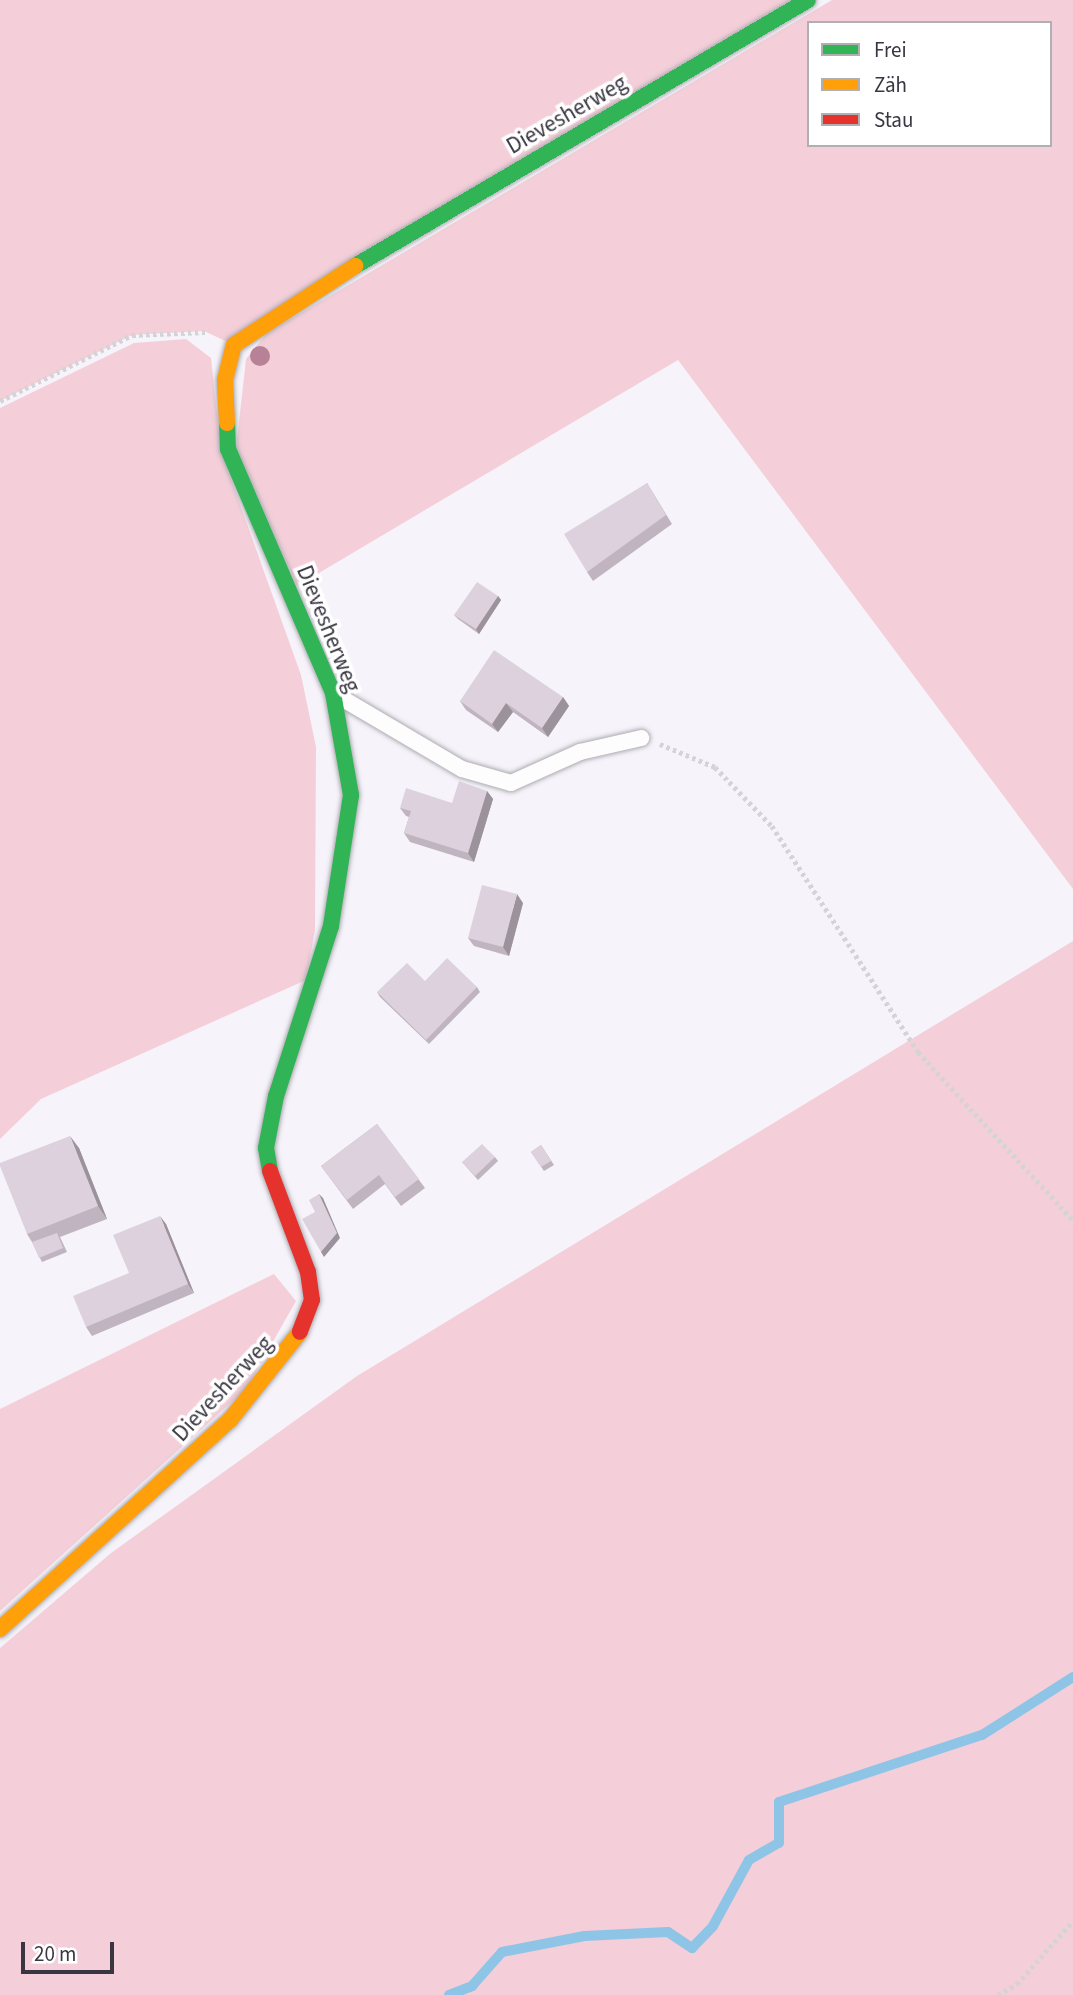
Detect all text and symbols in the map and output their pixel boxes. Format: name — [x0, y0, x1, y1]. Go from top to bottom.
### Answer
legend — [807, 21, 1052, 147]
text: Frei — [874, 35, 907, 65]
street label: Dievesherweg — [502, 69, 632, 161]
text: Zäh — [874, 70, 907, 100]
text: Stau — [874, 105, 913, 135]
street label: Dievesherweg — [290, 561, 366, 697]
street label: Dievesherweg — [167, 1330, 279, 1448]
scale bar — [24, 1928, 117, 1972]
text: 20 m — [34, 1939, 76, 1969]

